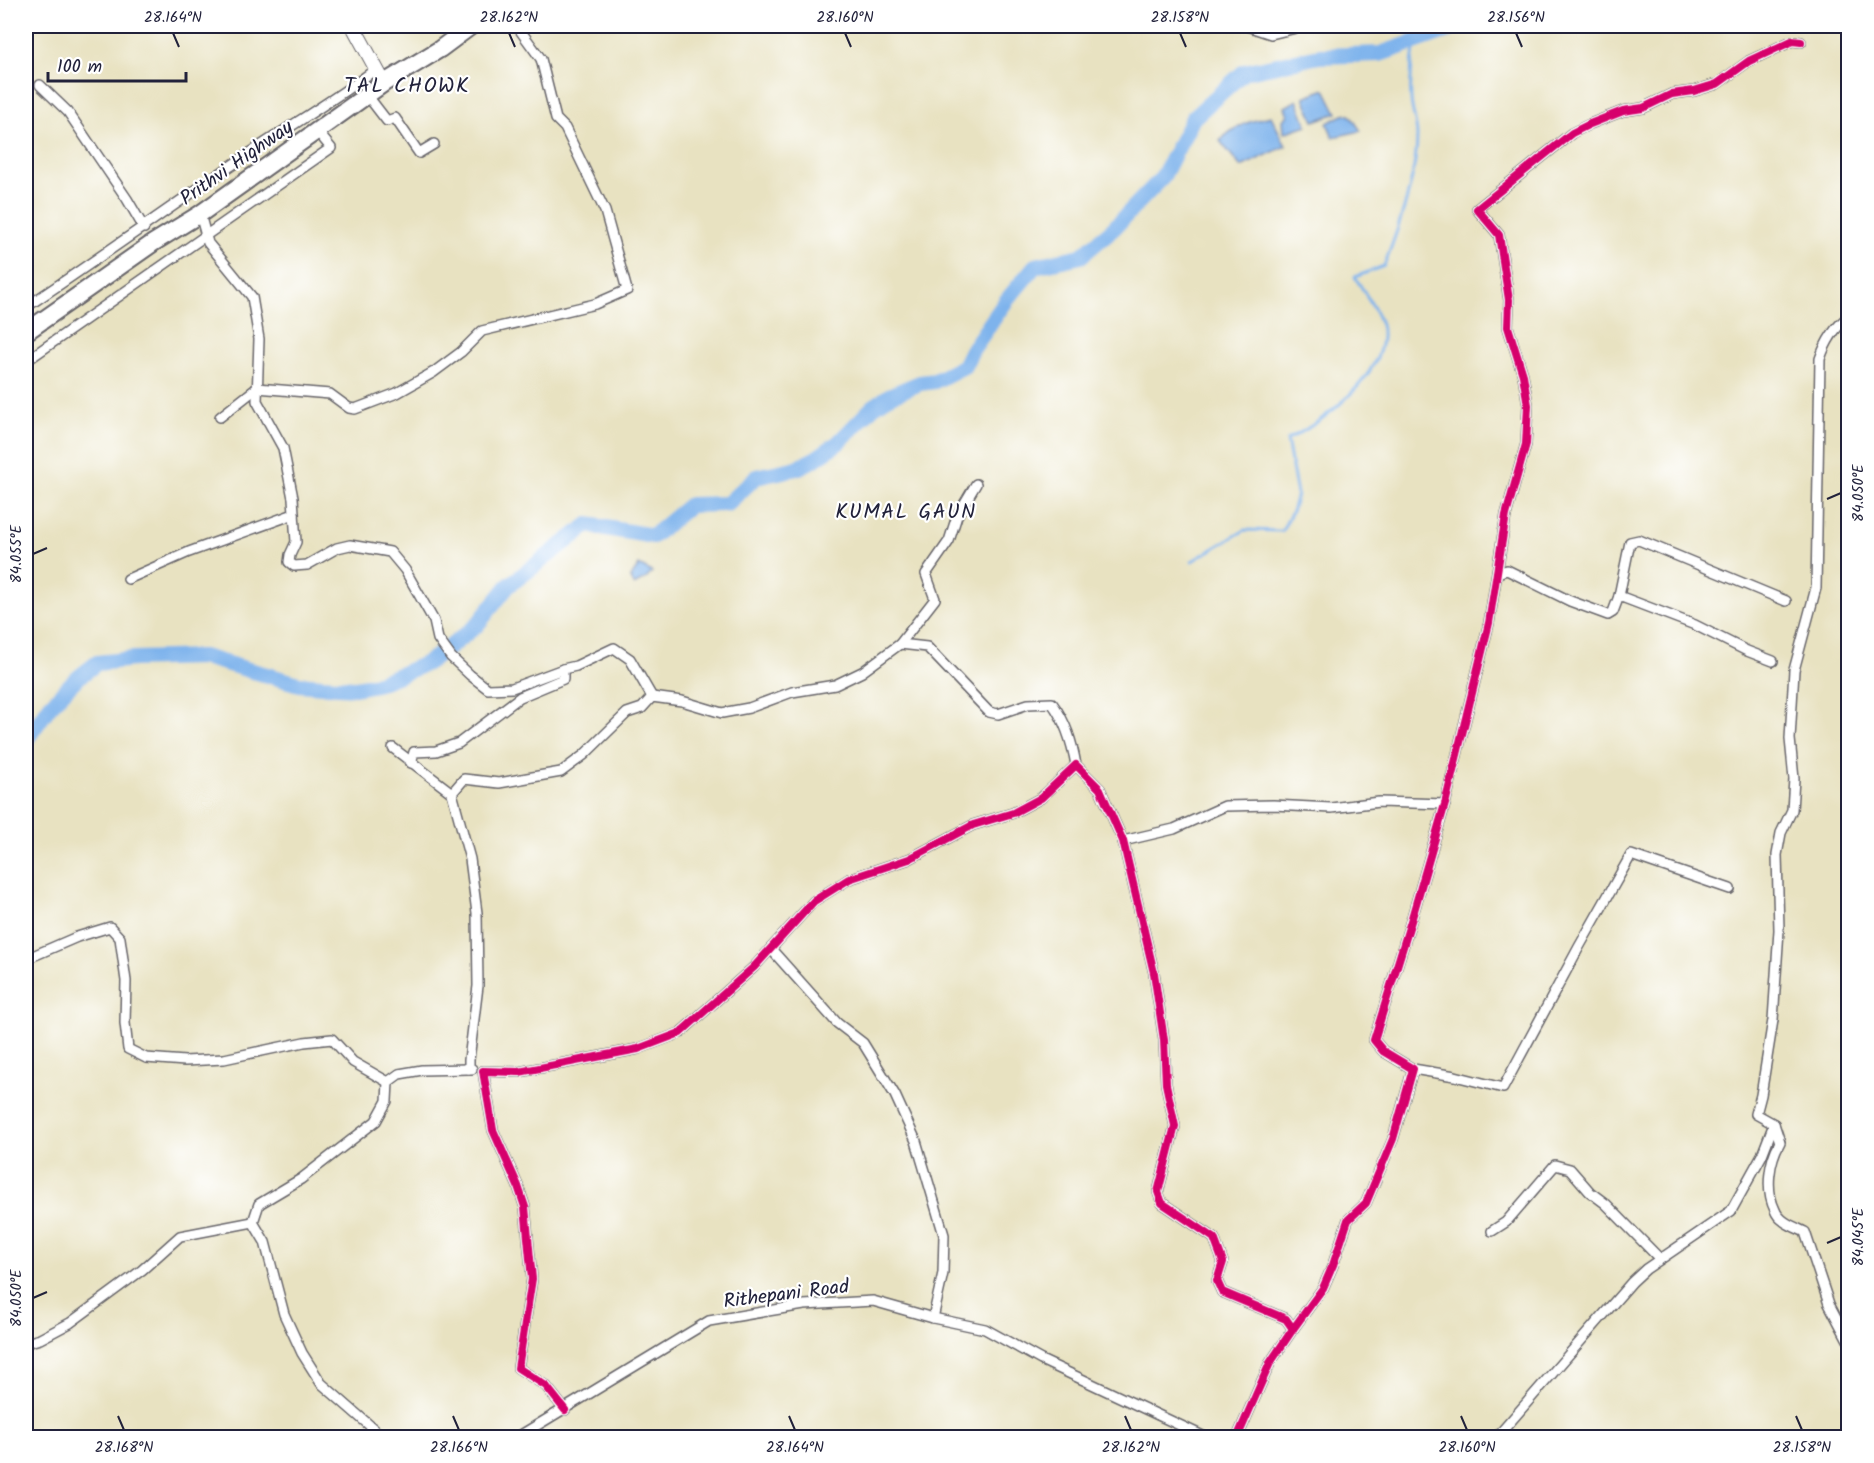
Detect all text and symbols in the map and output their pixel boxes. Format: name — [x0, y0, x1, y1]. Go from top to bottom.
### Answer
text: 28.164°N — [144, 6, 202, 30]
text: 28.162°N — [480, 6, 538, 30]
text: 28.160°N — [816, 6, 874, 30]
text: 28.158°N — [1151, 6, 1209, 30]
text: 28.156°N — [1487, 6, 1545, 30]
scale bar — [48, 45, 186, 83]
text: 100 m — [57, 53, 102, 82]
district label: TAL CHOWK — [344, 70, 470, 103]
street label: Prithvi Highway — [174, 112, 301, 215]
text: 84.050°E — [1847, 463, 1871, 522]
district label: KUMAL GAUN — [835, 496, 977, 529]
text: 84.055°E — [5, 524, 29, 583]
text: 84.045°E — [1847, 1207, 1871, 1266]
text: 84.050°E — [5, 1268, 29, 1327]
street label: Rithepani Road — [722, 1271, 852, 1319]
text: 28.168°N — [95, 1436, 153, 1460]
text: 28.166°N — [430, 1436, 488, 1460]
text: 28.164°N — [766, 1436, 824, 1460]
text: 28.162°N — [1102, 1436, 1160, 1460]
text: 28.160°N — [1438, 1436, 1496, 1460]
text: 28.158°N — [1773, 1436, 1831, 1460]

